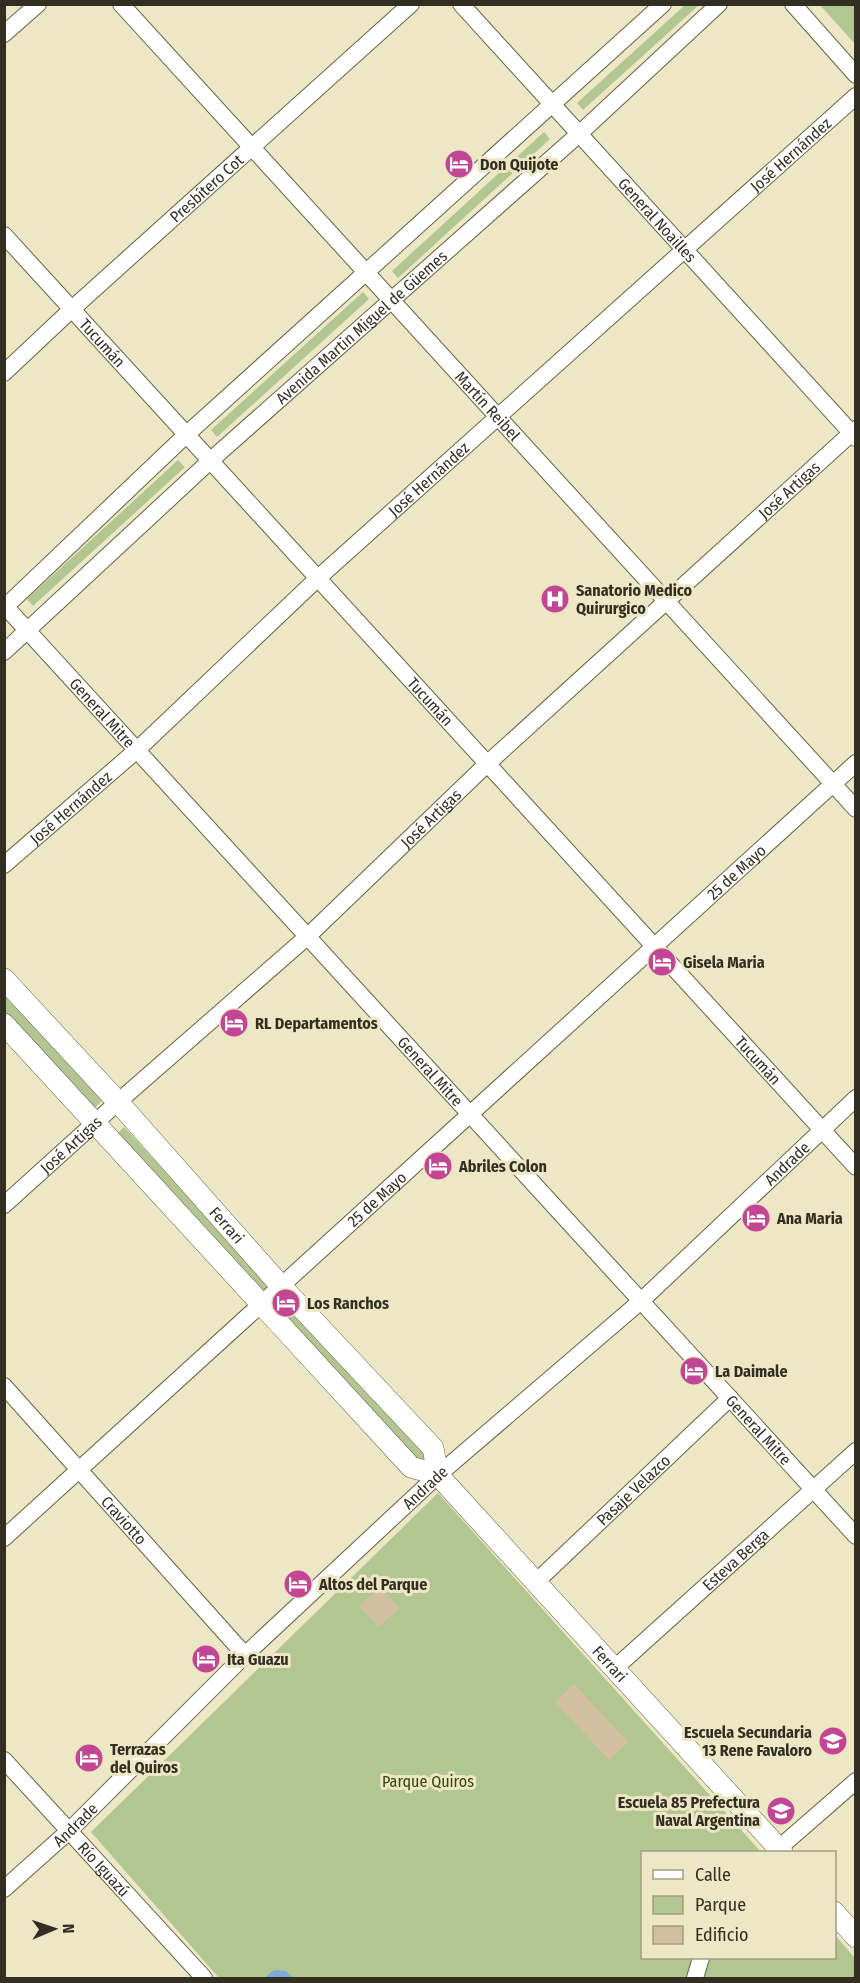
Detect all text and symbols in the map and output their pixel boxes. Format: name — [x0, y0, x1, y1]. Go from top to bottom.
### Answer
street label: José Hernández — [746, 114, 835, 196]
hotel icon: Don Quijote — [443, 148, 475, 180]
street label: Presbítero Cot — [166, 150, 247, 226]
place label: Don Quijote — [480, 155, 558, 174]
street label: General Noailles — [614, 174, 701, 266]
street label: Avenida Martin Miguel de Güemes — [272, 246, 451, 408]
street label: Tucumán — [76, 315, 129, 371]
street label: Martín Reibel — [451, 367, 524, 444]
street label: José Hernández — [384, 438, 473, 520]
street label: José Artigas — [754, 457, 824, 523]
place label: Sanatorio Medico Quirurgico — [576, 581, 693, 618]
hospital icon: Sanatorio Medico Quirurgico — [539, 583, 571, 615]
street label: Tucumán — [404, 673, 457, 730]
street label: General Mitre — [66, 674, 139, 752]
street label: José Hernández — [26, 767, 115, 848]
street label: José Artigas — [396, 785, 465, 851]
street label: 25 de Mayo — [703, 840, 770, 903]
hotel icon: Gisela Maria — [646, 946, 678, 978]
place label: Gisela Maria — [683, 953, 765, 972]
hotel icon: RL Departamentos — [218, 1007, 250, 1039]
place label: RL Departamentos — [255, 1014, 378, 1033]
street label: General Mitre — [394, 1032, 467, 1110]
street label: Tucumán — [731, 1032, 785, 1088]
street label: José Artigas — [36, 1112, 106, 1177]
street label: Andrade — [760, 1137, 813, 1189]
hotel icon: Abriles Colon — [422, 1150, 454, 1182]
place label: Abriles Colon — [458, 1157, 547, 1176]
street label: 25 de Mayo — [343, 1167, 410, 1230]
hotel icon: Ana Maria — [740, 1202, 772, 1234]
street label: Ferrari — [206, 1203, 248, 1247]
place label: Ana Maria — [776, 1209, 843, 1228]
hotel icon: Los Ranchos — [270, 1287, 302, 1319]
place label: Los Ranchos — [307, 1294, 389, 1313]
hotel icon: La Daimale — [678, 1355, 710, 1387]
place label: La Daimale — [715, 1362, 788, 1381]
street label: General Mitre — [722, 1391, 796, 1469]
street label: Pasaje Velazco — [592, 1450, 674, 1529]
street label: Andrade — [398, 1462, 451, 1513]
street label: Craviotto — [97, 1492, 151, 1548]
street label: Esteva Berga — [698, 1525, 773, 1594]
hotel icon: Altos del Parque — [282, 1568, 314, 1600]
place label: Altos del Parque — [318, 1575, 427, 1594]
street label: Ferrari — [589, 1641, 631, 1686]
hotel icon: Ita Guazu — [190, 1643, 222, 1675]
place label: Ita Guazu — [227, 1650, 289, 1669]
place label: Escuela Secundaria 13 Rene Favaloro — [684, 1723, 812, 1760]
school or university icon: Escuela Secundaria 13 Rene Favaloro — [817, 1725, 849, 1757]
place label: Terrazas del Quiros — [110, 1740, 178, 1777]
hotel icon: Terrazas del Quiros — [73, 1742, 105, 1774]
park label: Parque Quiros — [382, 1772, 474, 1791]
place label: Escuela 85 Prefectura Naval Argentina — [618, 1793, 760, 1830]
school or university icon: Escuela 85 Prefectura Naval Argentina — [765, 1795, 797, 1827]
street label: Andrade — [49, 1799, 101, 1850]
street label: Río Iguazú — [74, 1838, 134, 1900]
legend — [641, 1851, 836, 1959]
text: Calle — [695, 1864, 731, 1886]
text: Parque — [695, 1894, 746, 1916]
north arrow — [24, 1899, 84, 1959]
text: N — [59, 1923, 78, 1934]
text: Edificio — [695, 1924, 748, 1946]

